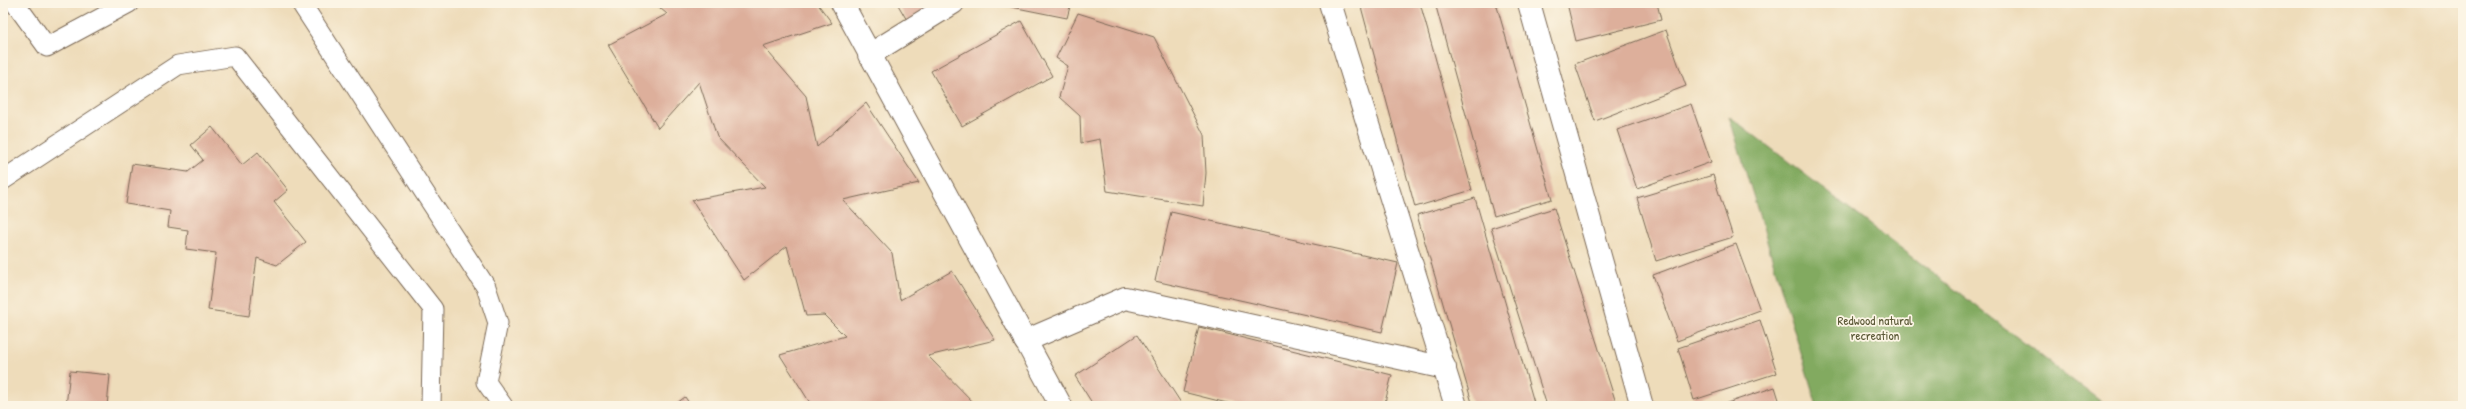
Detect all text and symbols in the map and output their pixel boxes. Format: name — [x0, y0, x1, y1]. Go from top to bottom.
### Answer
park label: Redwood natural recreation — [1838, 311, 1913, 344]

